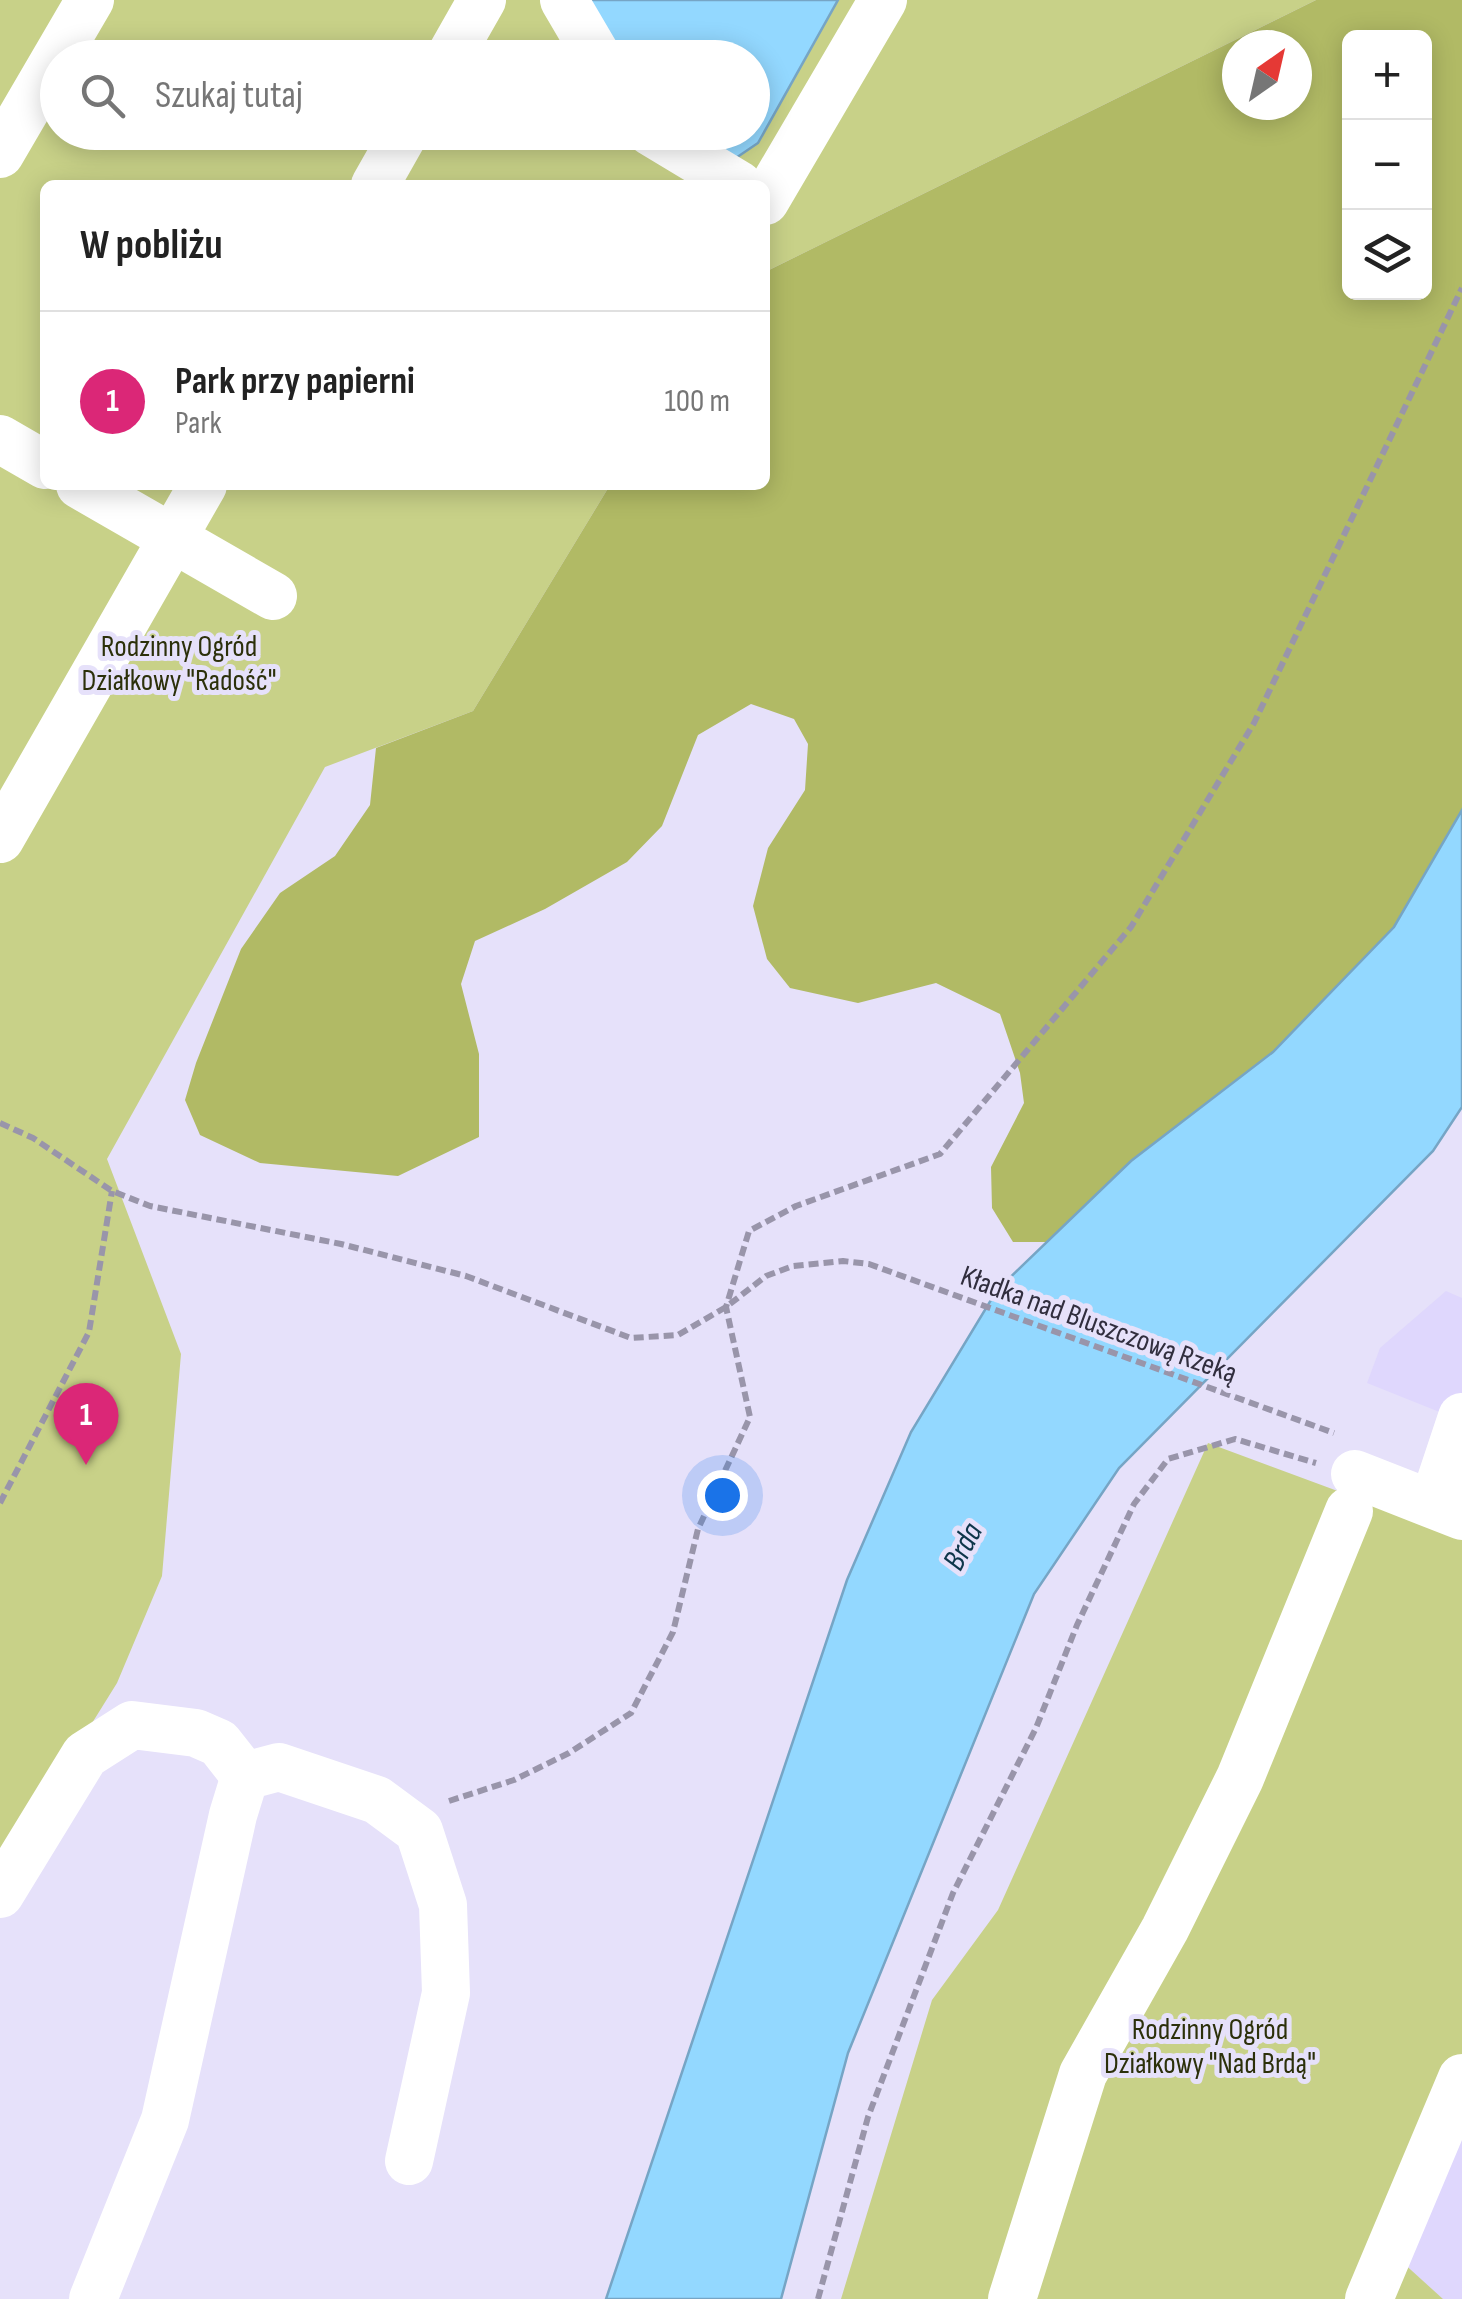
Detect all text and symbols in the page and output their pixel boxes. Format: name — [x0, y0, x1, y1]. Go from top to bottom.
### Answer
north arrow — [1222, 30, 1312, 120]
map controls — [1342, 30, 1432, 300]
button: + — [1342, 30, 1432, 120]
search box — [40, 40, 770, 150]
icon: search — [75, 68, 130, 123]
text: Szukaj tutaj — [155, 73, 303, 118]
button: − — [1342, 120, 1432, 210]
button: layers — [1342, 210, 1432, 300]
text: W pobliżu — [80, 220, 223, 271]
text: Park przy papierni — [175, 359, 415, 404]
text: 1 — [106, 382, 119, 421]
text: 100 m — [665, 382, 730, 421]
text: Park — [175, 404, 222, 443]
park label: Rodzinny Ogród Działkowy "Radość" — [82, 629, 276, 699]
street label: Kładka nad Bluszczową Rzeką — [956, 1258, 1242, 1392]
pin: 1 — [54, 1382, 118, 1465]
your location — [697, 1470, 748, 1521]
water label: Brda — [935, 1516, 992, 1577]
park label: Rodzinny Ogród Działkowy "Nad Brdą" — [1104, 2012, 1316, 2082]

